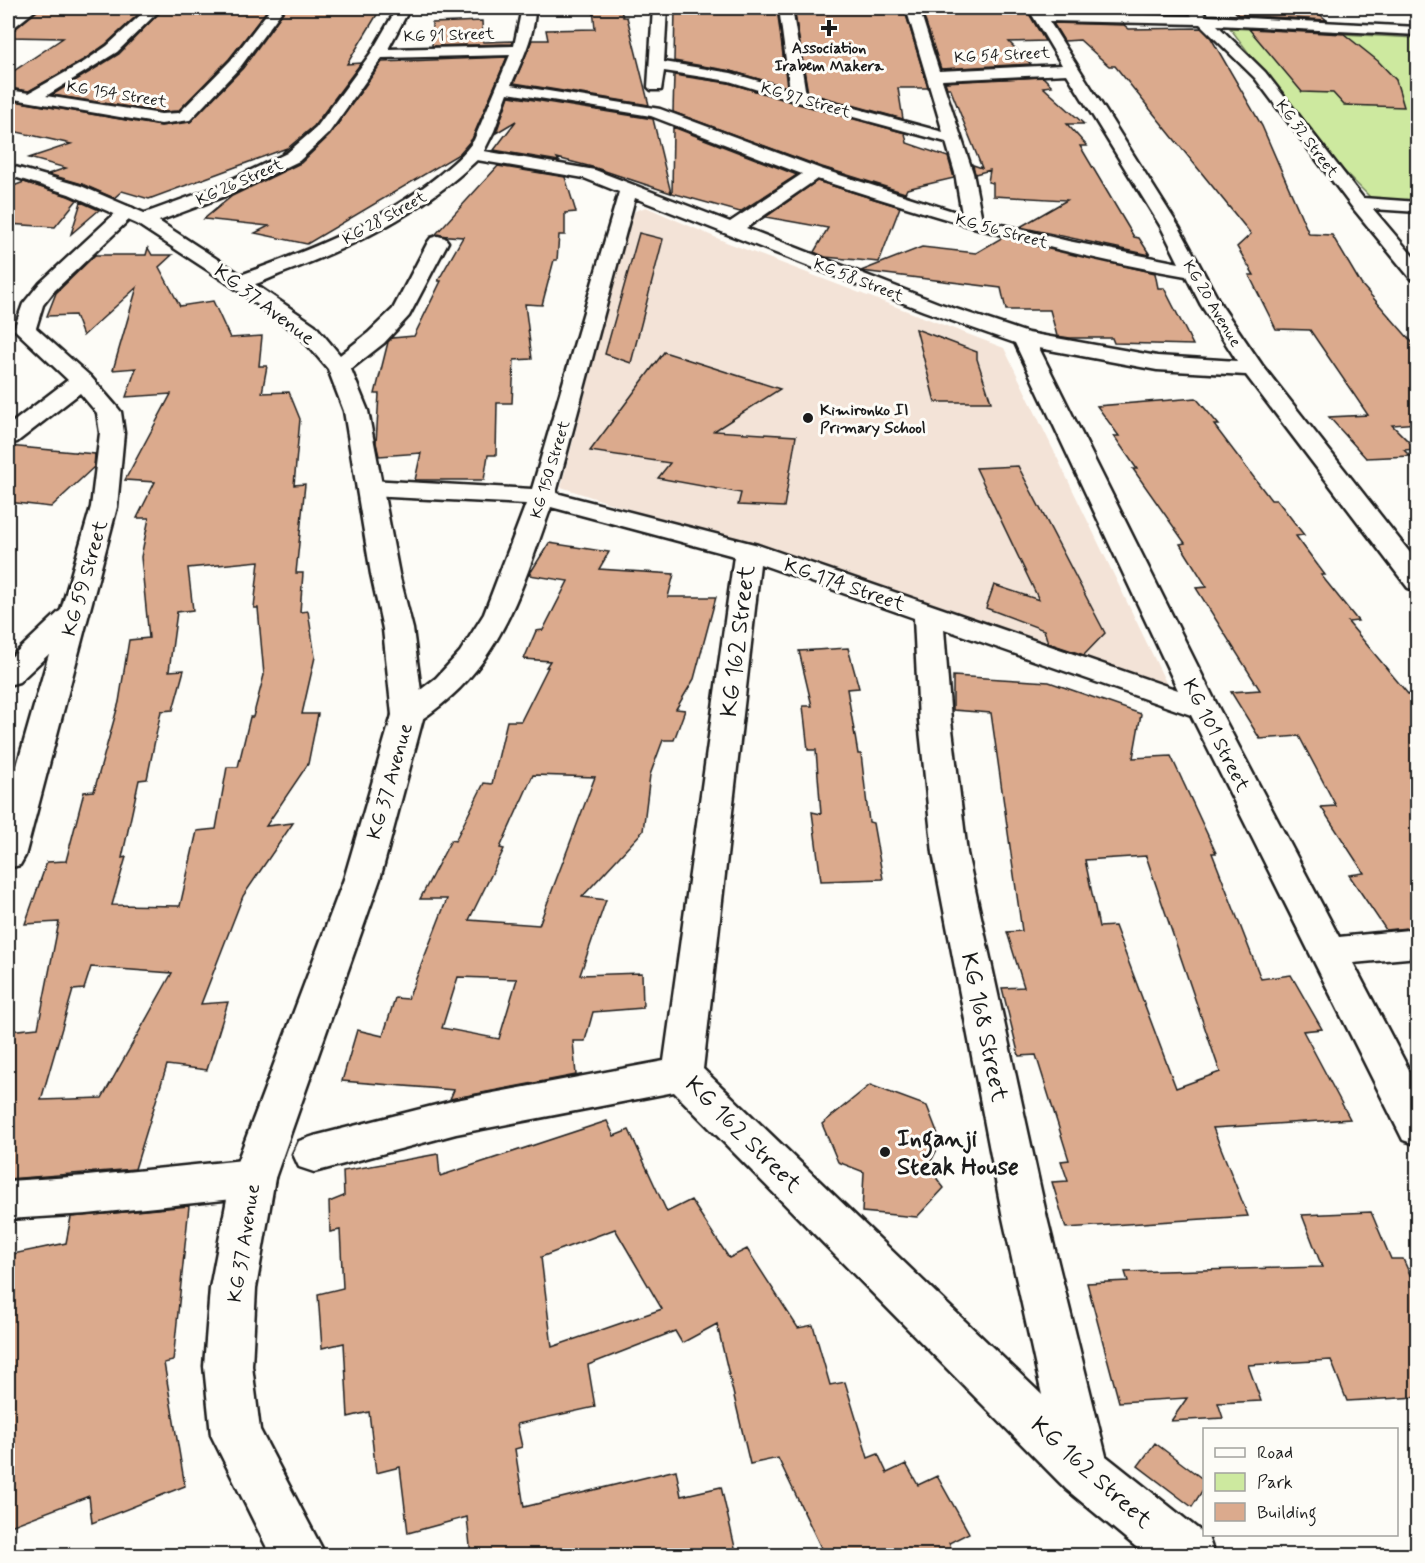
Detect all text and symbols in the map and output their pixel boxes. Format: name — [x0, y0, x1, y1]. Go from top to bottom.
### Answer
marker: Association Irabem Makera — [822, 21, 836, 35]
street label: KG 91 Street — [403, 23, 496, 48]
place label: Association Irabem Makera — [774, 38, 884, 77]
street label: KG 54 Street — [954, 42, 1051, 68]
street label: KG 154 Street — [65, 76, 169, 113]
street label: KG 97 Street — [758, 78, 853, 123]
street label: KG 32 Street — [1271, 96, 1343, 182]
street label: KG 26 Street — [193, 154, 287, 211]
street label: KG 28 Street — [339, 186, 431, 250]
street label: KG 56 Street — [953, 209, 1051, 254]
street label: KG 58 Street — [810, 254, 907, 307]
street label: KG 20 Avenue — [1178, 257, 1246, 351]
street label: KG 37 Avenue — [208, 258, 320, 352]
place label: Kimironko II Primary School — [820, 400, 926, 439]
marker: Kimironko II Primary School — [801, 411, 815, 425]
street label: KG 150 Street — [526, 417, 576, 521]
street label: KG 59 Street — [56, 517, 115, 640]
street label: KG 174 Street — [780, 552, 909, 619]
street label: KG 162 Street — [714, 563, 763, 719]
street label: KG 101 Street — [1176, 674, 1256, 797]
street label: KG 37 Avenue — [361, 720, 420, 843]
street label: KG 168 Street — [953, 950, 1014, 1105]
street label: KG 162 Street — [678, 1070, 808, 1200]
place label: Inganji Steak House — [897, 1124, 1019, 1183]
marker: Inganji Steak House — [878, 1145, 892, 1159]
street label: KG 37 Avenue — [222, 1182, 267, 1305]
street label: KG 162 Street — [1024, 1410, 1158, 1536]
legend — [1203, 1428, 1398, 1536]
text: Road — [1257, 1441, 1293, 1465]
text: Park — [1257, 1471, 1293, 1495]
text: Building — [1257, 1501, 1317, 1527]

